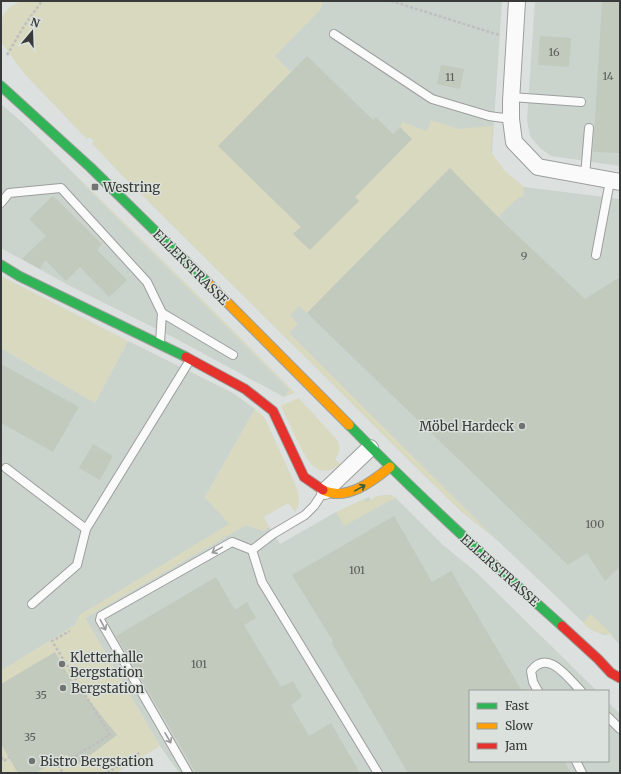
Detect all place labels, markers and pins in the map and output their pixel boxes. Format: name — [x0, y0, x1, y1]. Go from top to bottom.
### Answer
place label: Westring — [102, 179, 160, 196]
marker: Westring — [90, 182, 100, 192]
place label: Möbel Hardeck — [419, 418, 515, 435]
marker: Möbel Hardeck — [517, 421, 527, 431]
place label: Kletterhalle Bergstation — [70, 649, 144, 681]
marker: Kletterhalle Bergstation — [57, 659, 67, 669]
place label: Bergstation — [71, 680, 145, 697]
marker: Bergstation — [58, 683, 68, 693]
place label: Bistro Bergstation — [40, 753, 154, 770]
marker: Bistro Bergstation — [27, 756, 37, 766]

